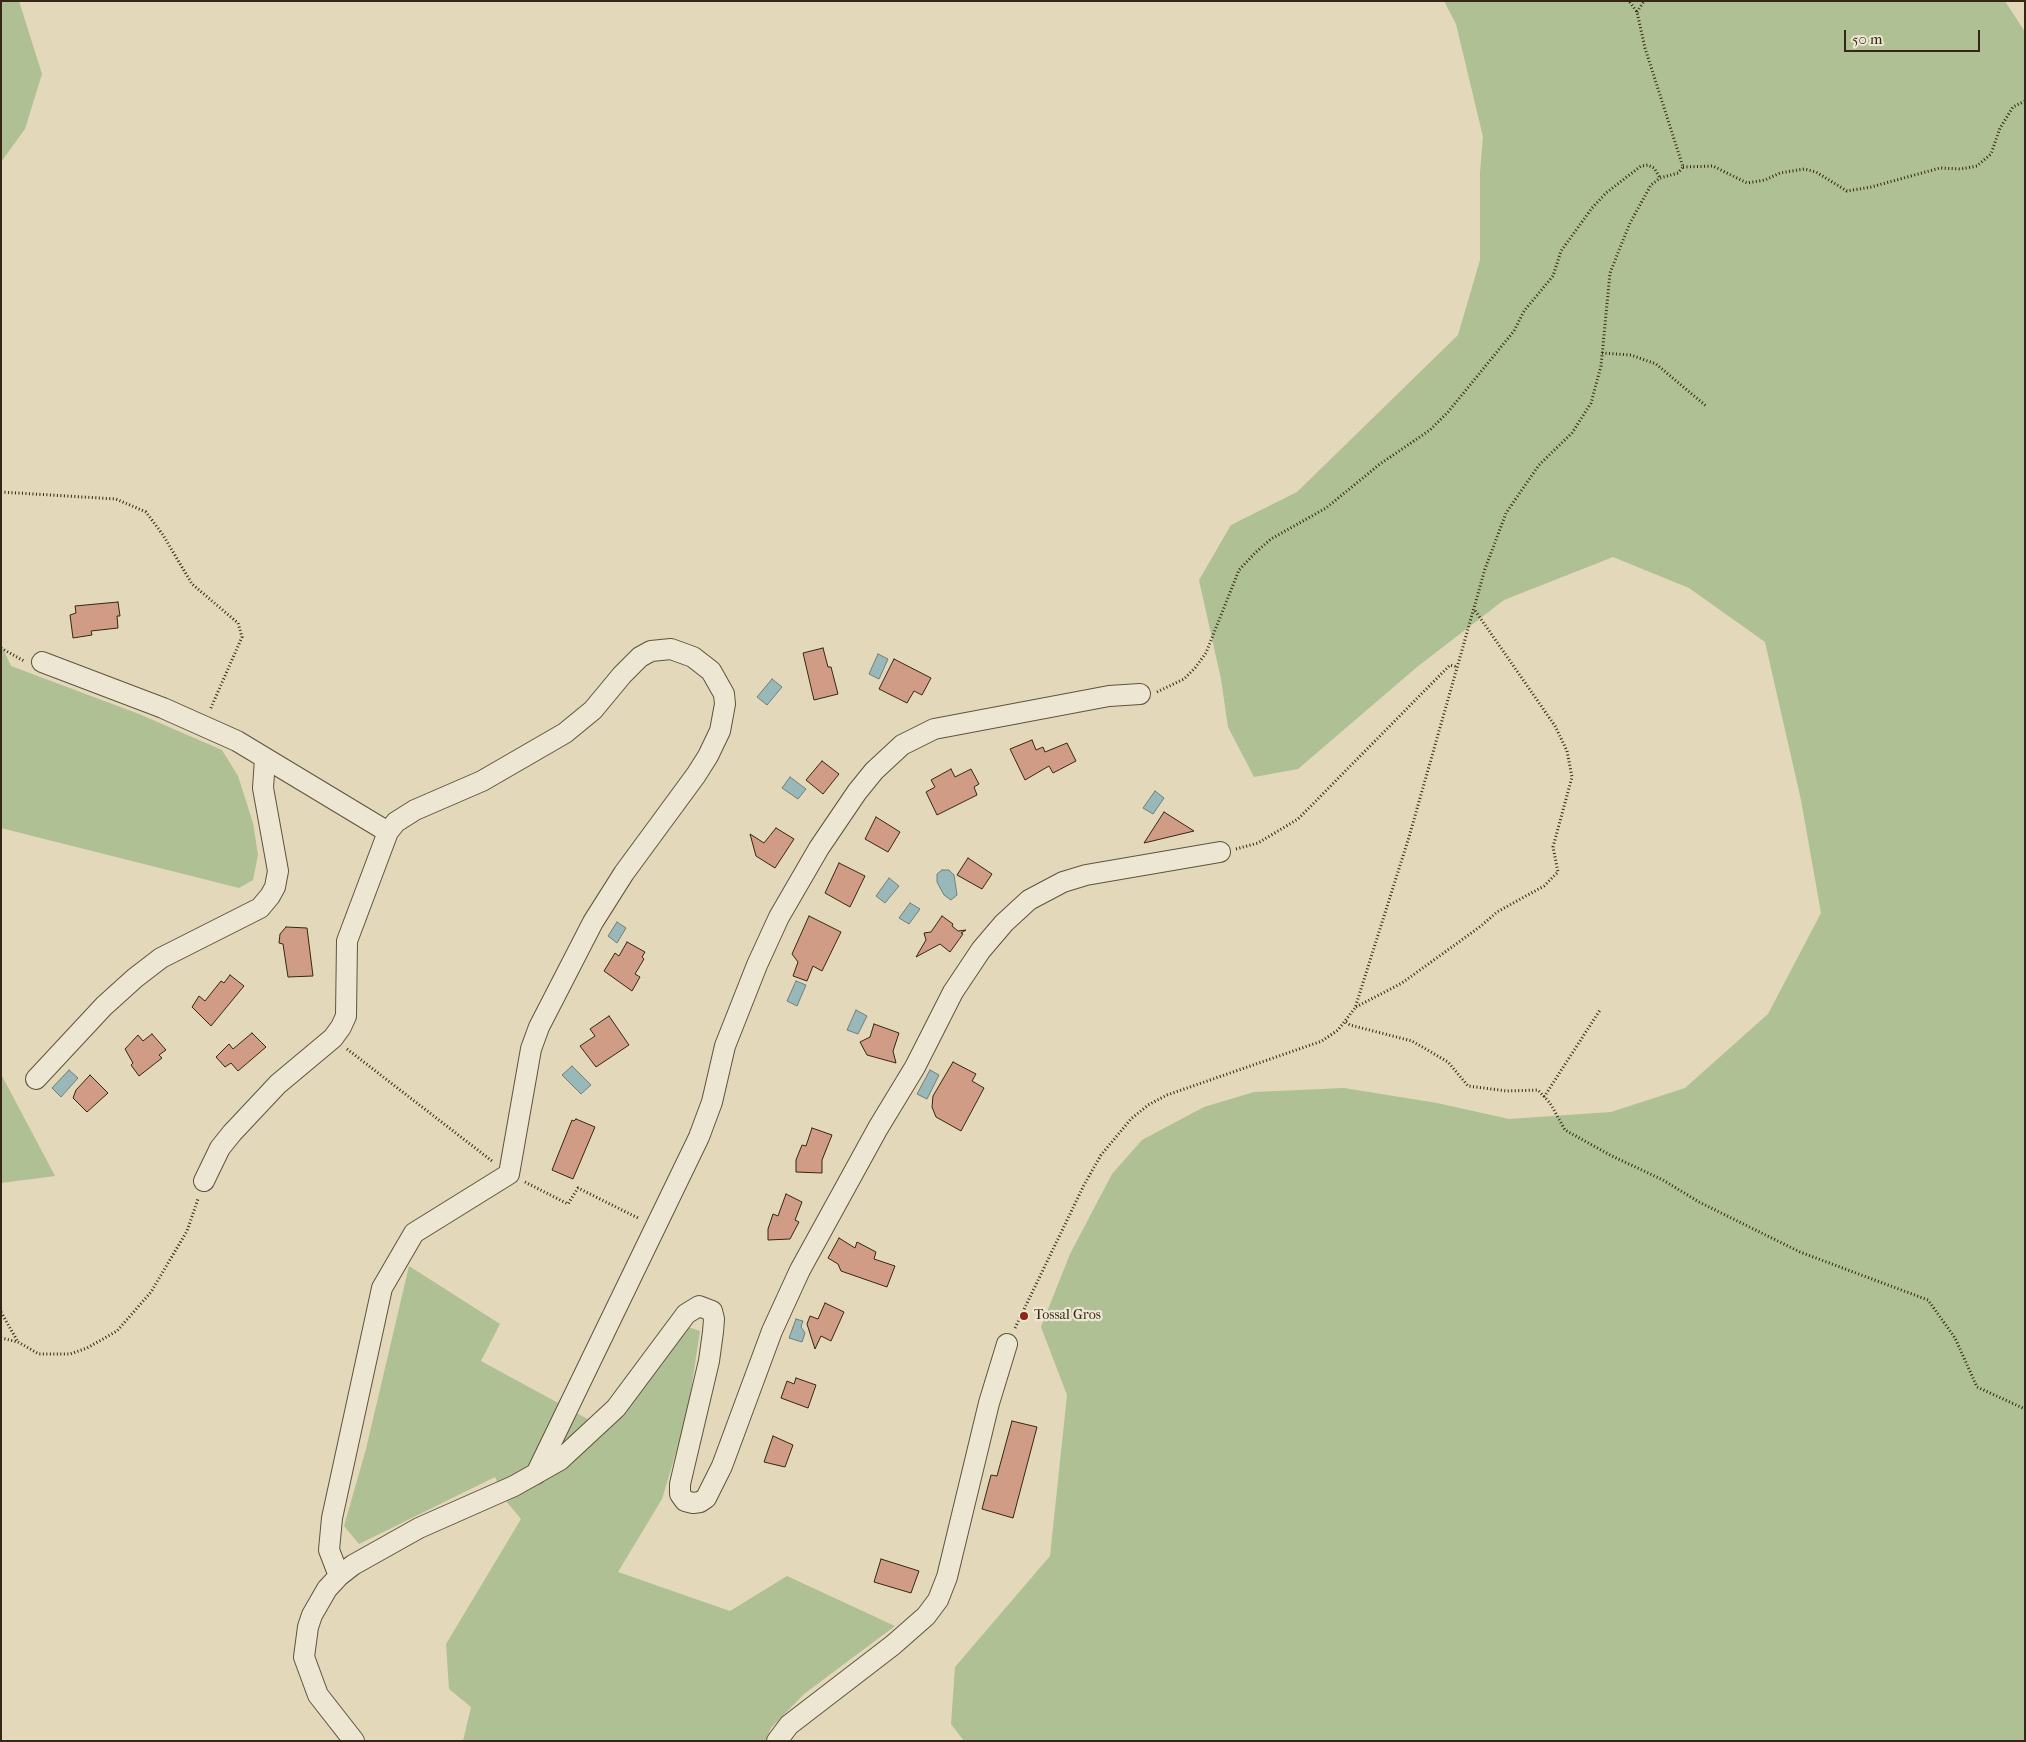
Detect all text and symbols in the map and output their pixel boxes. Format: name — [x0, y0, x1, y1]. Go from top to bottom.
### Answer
scale bar — [1846, 20, 1982, 52]
text: 50 m — [1852, 30, 1882, 48]
place label: Tossal Gros — [1034, 1308, 1101, 1324]
marker: Tossal Gros — [1018, 1310, 1030, 1322]

